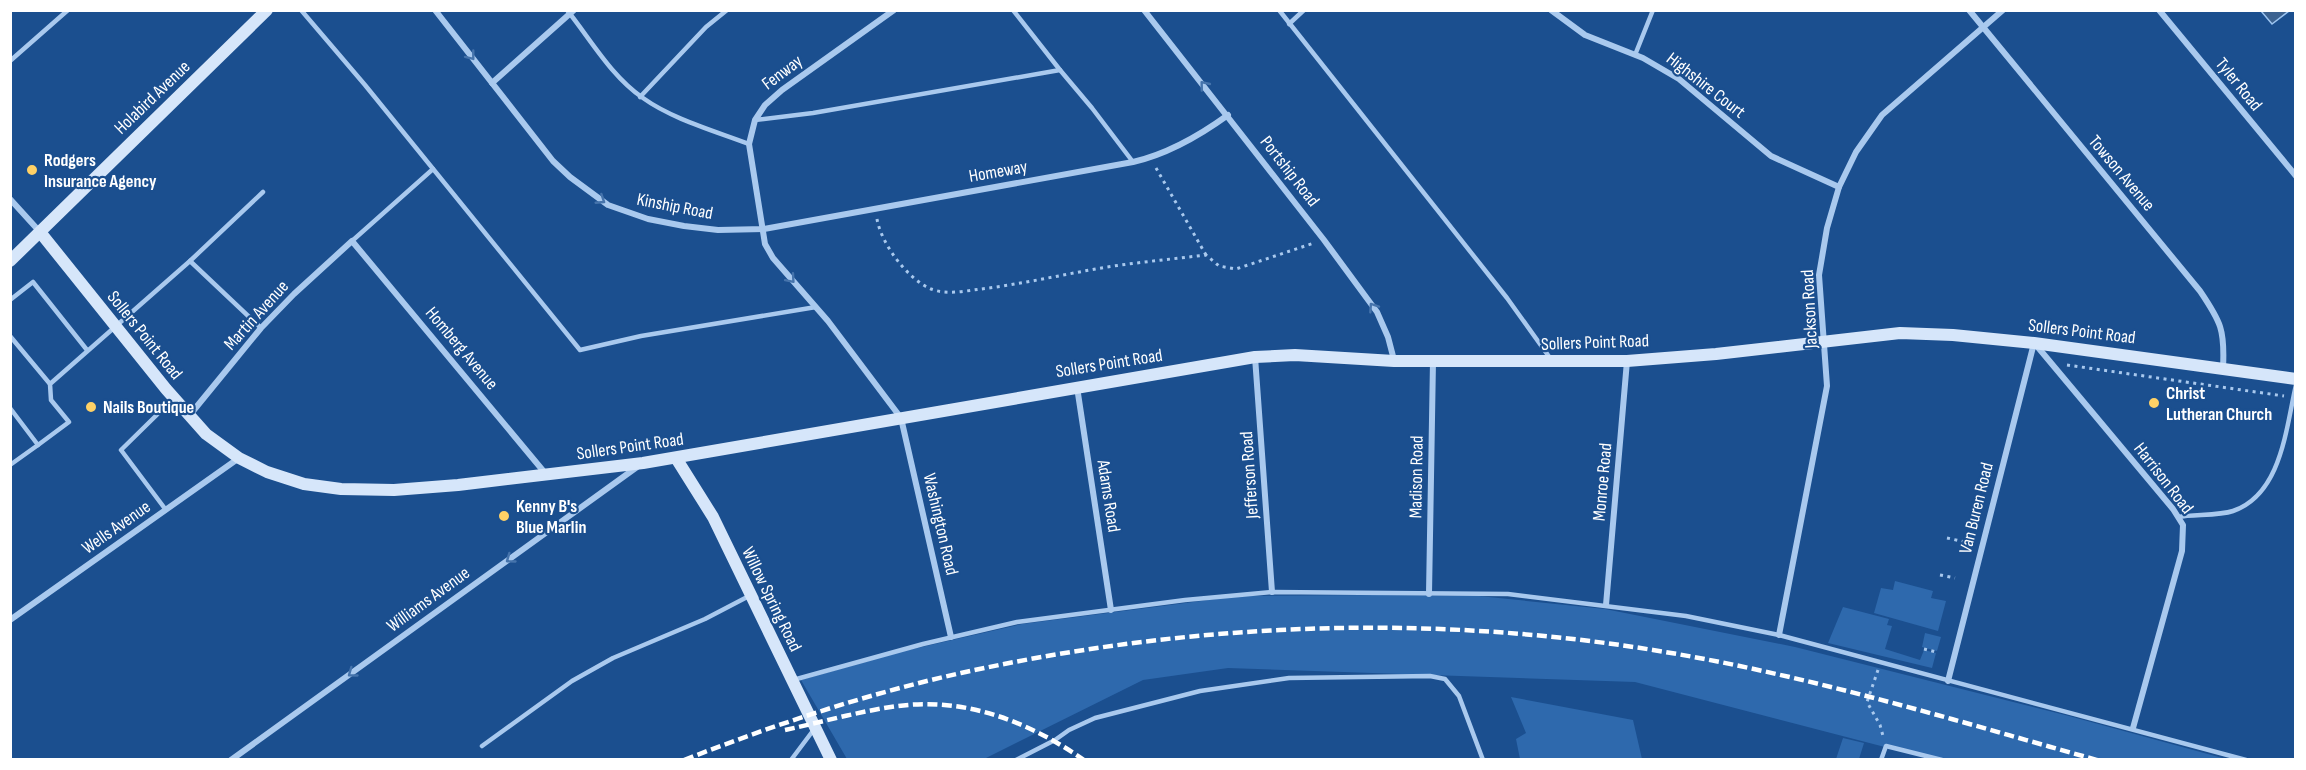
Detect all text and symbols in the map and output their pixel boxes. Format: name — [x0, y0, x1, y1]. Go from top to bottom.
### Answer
street label: Highshire Court — [1662, 48, 1750, 123]
one-way arrow — [464, 50, 475, 61]
street label: Fenway — [758, 50, 807, 94]
street label: Tyler Road — [2211, 54, 2266, 115]
street label: Holabird Avenue — [110, 56, 195, 139]
one-way arrow — [1200, 81, 1211, 92]
street label: Towson Avenue — [2084, 131, 2159, 215]
street label: Portship Road — [1256, 132, 1324, 211]
place label: Rodgers Insurance Agency — [44, 150, 157, 192]
street label: Homeway — [967, 156, 1029, 187]
marker: Rodgers Insurance Agency — [25, 163, 39, 177]
street label: Kinship Road — [635, 189, 715, 224]
one-way arrow — [595, 192, 606, 203]
street label: Jackson Road — [1797, 269, 1822, 350]
one-way arrow — [784, 272, 795, 283]
street label: Martin Avenue — [220, 276, 293, 354]
street label: Sollers Point Road — [102, 287, 187, 384]
one-way arrow — [1369, 302, 1380, 313]
street label: Homberg Avenue — [421, 303, 502, 394]
street label: Sollers Point Road — [2027, 314, 2137, 348]
street label: Sollers Point Road — [1541, 330, 1649, 355]
street label: Sollers Point Road — [1054, 345, 1164, 382]
place label: Christ Lutheran Church — [2166, 383, 2272, 425]
marker: Christ Lutheran Church — [2147, 396, 2161, 410]
place label: Nails Boutique — [103, 397, 194, 418]
marker: Nails Boutique — [84, 400, 98, 414]
street label: Sollers Point Road — [575, 429, 685, 464]
street label: Jefferson Road — [1236, 431, 1263, 520]
street label: Madison Road — [1405, 435, 1428, 519]
street label: Harrison Road — [2129, 439, 2198, 518]
street label: Monroe Road — [1589, 442, 1616, 522]
street label: Adams Road — [1092, 458, 1125, 534]
street label: Van Buren Road — [1955, 460, 1998, 556]
street label: Washington Road — [919, 471, 962, 577]
street label: Wells Avenue — [78, 496, 155, 559]
place label: Kenny B's Blue Marlin — [516, 496, 586, 538]
marker: Kenny B's Blue Marlin — [497, 509, 511, 523]
street label: Willow Spring Road — [737, 544, 806, 655]
one-way arrow — [506, 552, 517, 563]
street label: Williams Avenue — [383, 562, 474, 636]
one-way arrow — [347, 665, 358, 676]

